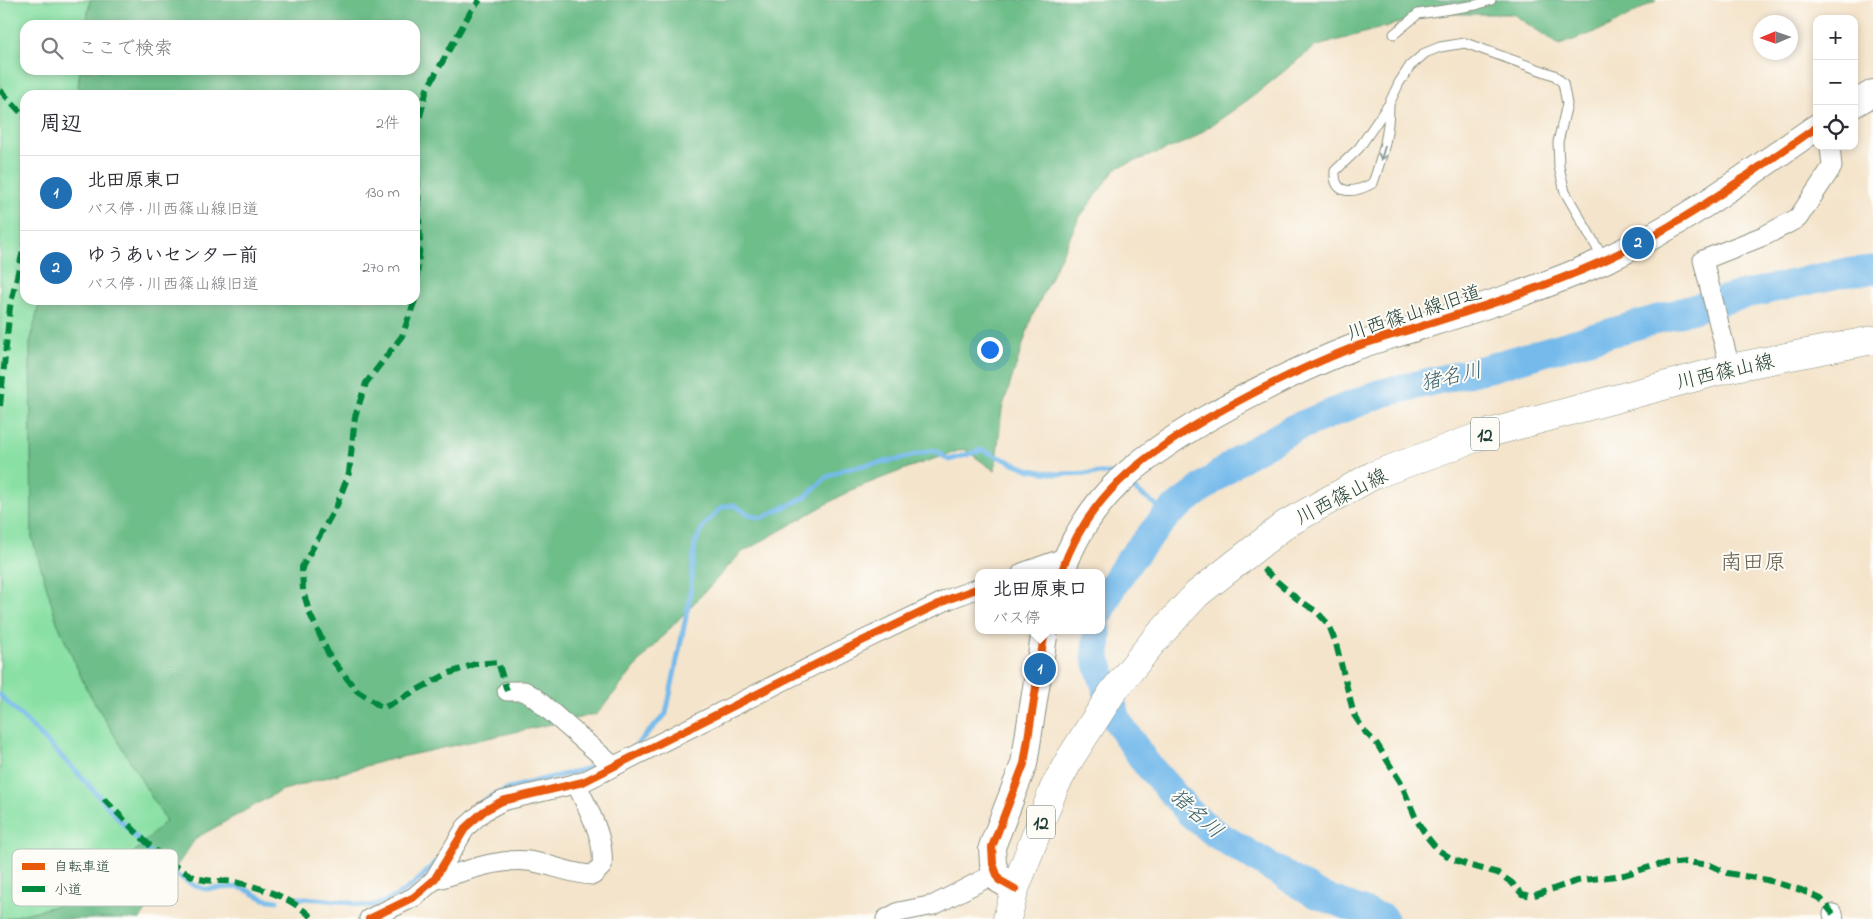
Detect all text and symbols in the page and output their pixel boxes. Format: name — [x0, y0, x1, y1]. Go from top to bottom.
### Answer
north arrow — [1753, 15, 1798, 60]
map controls — [1813, 15, 1858, 150]
button: + — [1813, 15, 1858, 60]
search box — [20, 20, 420, 75]
icon: search — [38, 34, 66, 62]
text: ここで検索 — [78, 36, 173, 63]
button: − — [1813, 60, 1858, 105]
button: locate — [1813, 105, 1858, 150]
text: 周辺 — [40, 110, 82, 140]
text: 2件 — [376, 112, 400, 136]
one-way arrow — [1378, 144, 1388, 160]
text: 北田原東口 — [87, 168, 182, 195]
text: 1 — [53, 181, 59, 205]
text: 130 m — [365, 181, 400, 205]
text: バス停 · 川西篠山線旧道 — [87, 198, 258, 222]
pin: 2 — [1622, 224, 1654, 262]
text: ゆうあいセンター前 — [87, 243, 258, 270]
text: 2 — [52, 256, 60, 280]
text: 270 m — [362, 256, 400, 280]
text: バス停 · 川西篠山線旧道 — [87, 273, 258, 297]
street label: 川西篠山線旧道 — [1344, 279, 1486, 350]
your location — [977, 337, 1003, 363]
street label: 川西篠山線 — [1674, 348, 1778, 399]
water label: 猪名川 — [1417, 356, 1486, 400]
road number: 12 — [1471, 418, 1499, 450]
street label: 川西篠山線 — [1291, 463, 1393, 534]
district label: 南田原 — [1720, 548, 1786, 580]
popup — [975, 569, 1105, 634]
text: 北田原東口 — [992, 577, 1088, 604]
text: バス停 — [992, 607, 1041, 631]
pin: 1 — [1024, 650, 1056, 688]
water label: 猪名川 — [1162, 782, 1229, 847]
road number: 12 — [1027, 806, 1055, 839]
legend — [12, 849, 178, 906]
text: 自転車道 — [54, 857, 110, 878]
text: 小道 — [54, 880, 82, 901]

